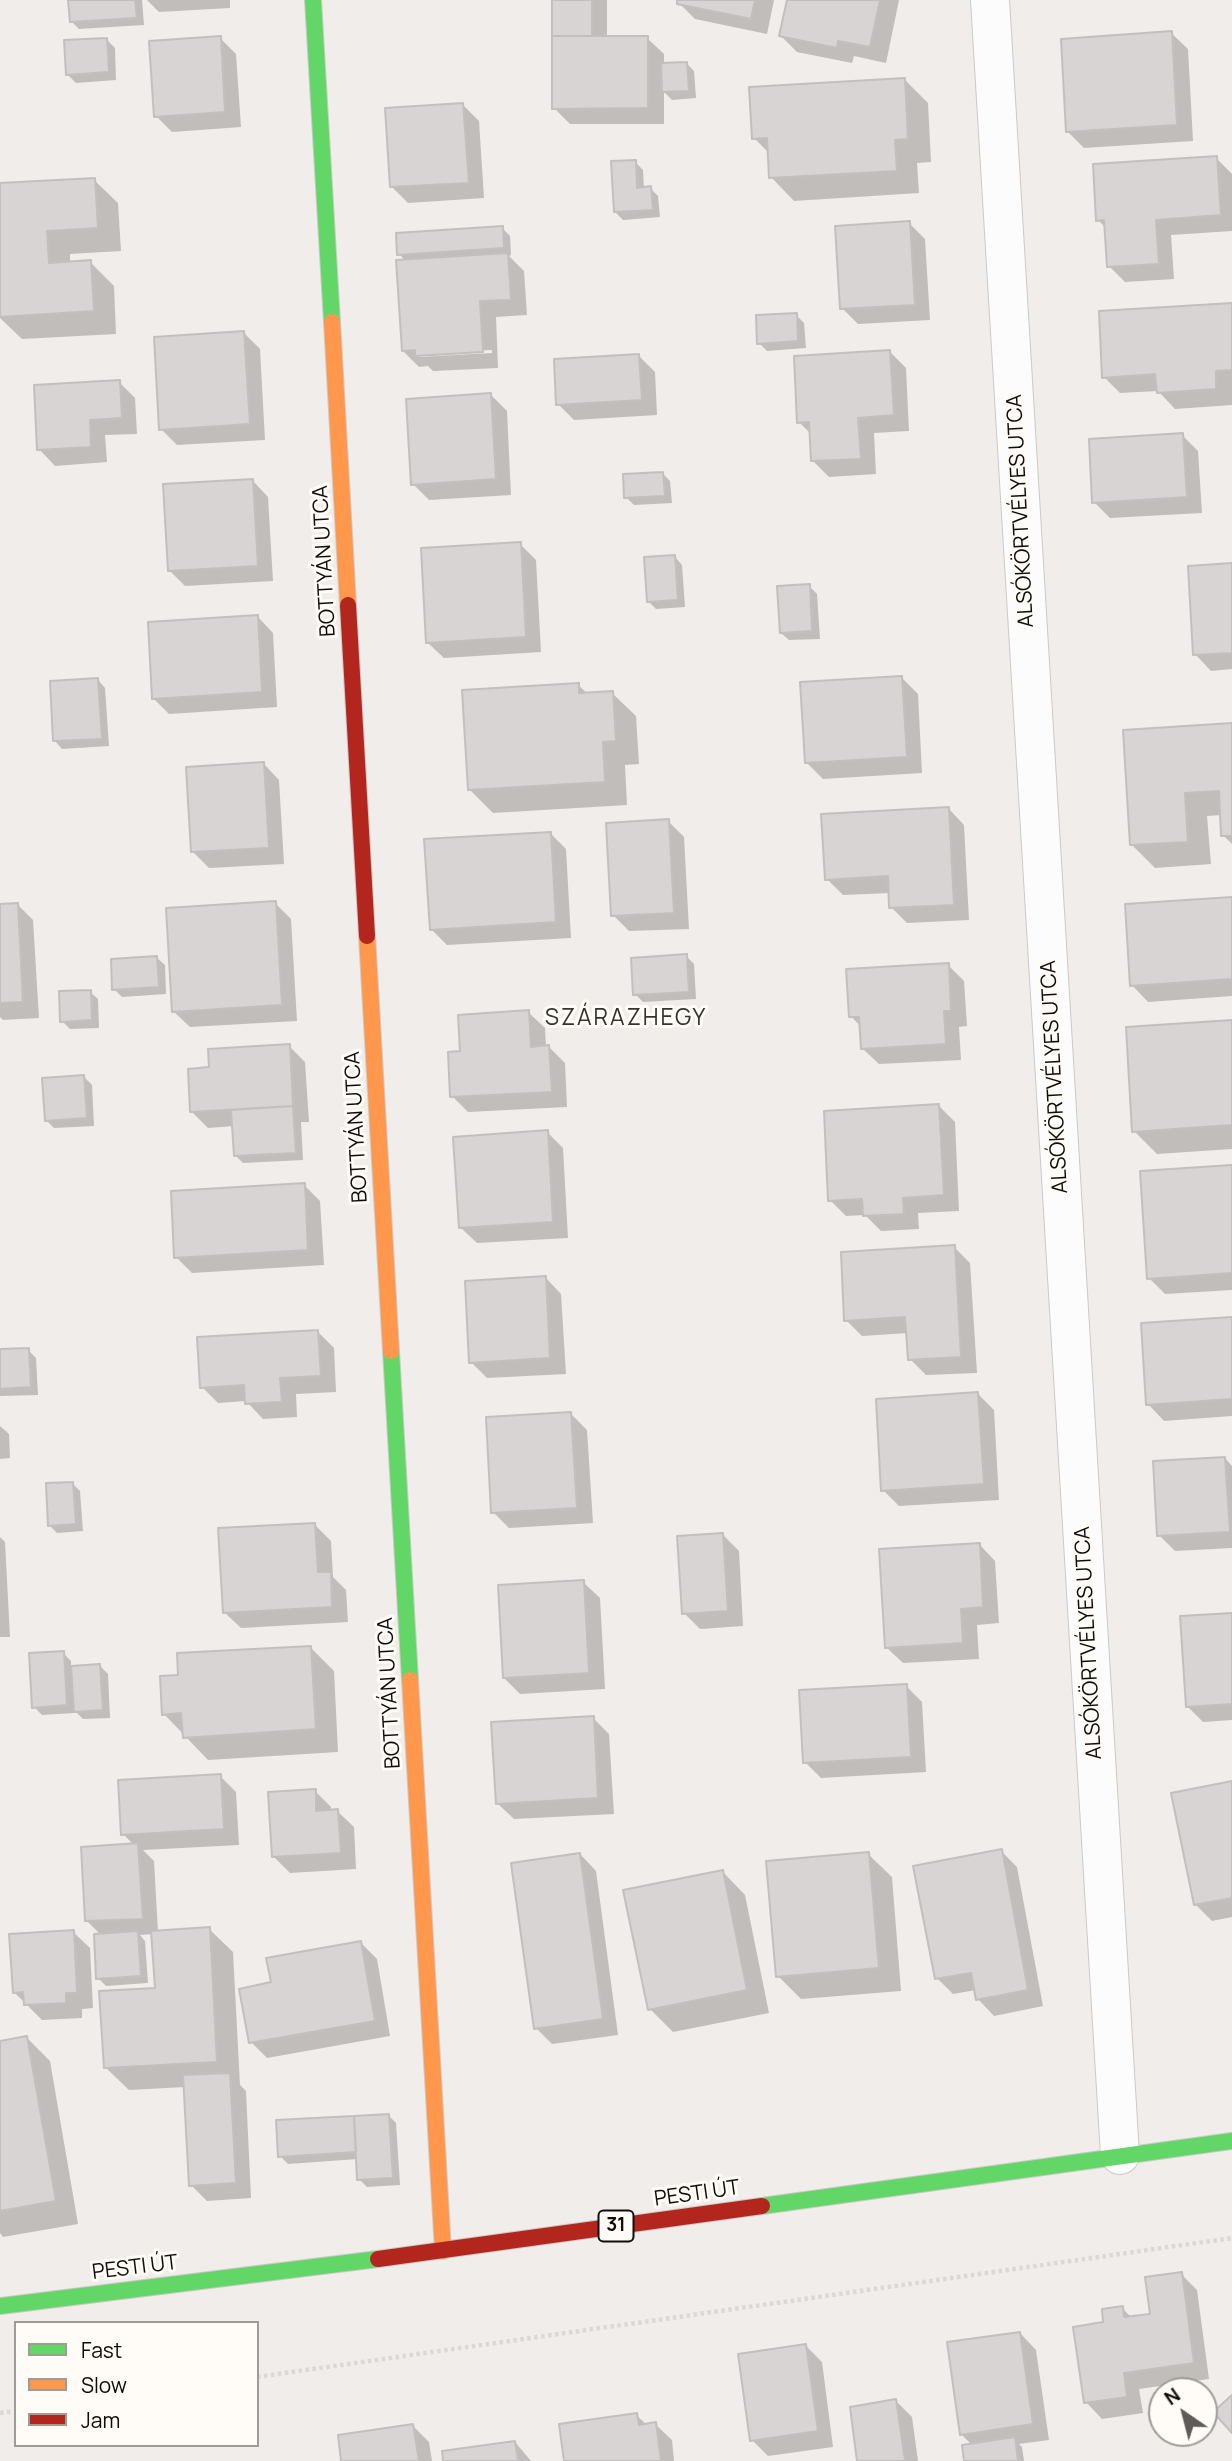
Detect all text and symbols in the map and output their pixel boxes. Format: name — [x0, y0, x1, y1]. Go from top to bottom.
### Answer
street label: ALSÓKÖRTVÉLYES UTCA — [1002, 394, 1040, 628]
street label: BOTTYÁN UTCA — [308, 485, 342, 637]
street label: ALSÓKÖRTVÉLYES UTCA — [1036, 960, 1074, 1194]
district label: SZÁRAZHEGY — [546, 1005, 706, 1033]
street label: BOTTYÁN UTCA — [340, 1051, 374, 1203]
street label: ALSÓKÖRTVÉLYES UTCA — [1070, 1526, 1108, 1760]
street label: BOTTYÁN UTCA — [373, 1617, 407, 1769]
street label: PESTI ÚT — [653, 2176, 741, 2212]
road number: 31 — [598, 2210, 634, 2242]
street label: PESTI ÚT — [91, 2250, 179, 2286]
legend — [14, 2321, 259, 2447]
text: Fast — [81, 2336, 122, 2364]
text: Slow — [81, 2371, 127, 2399]
north arrow — [1148, 2377, 1218, 2447]
text: N — [1159, 2382, 1185, 2411]
text: Jam — [81, 2406, 120, 2434]

